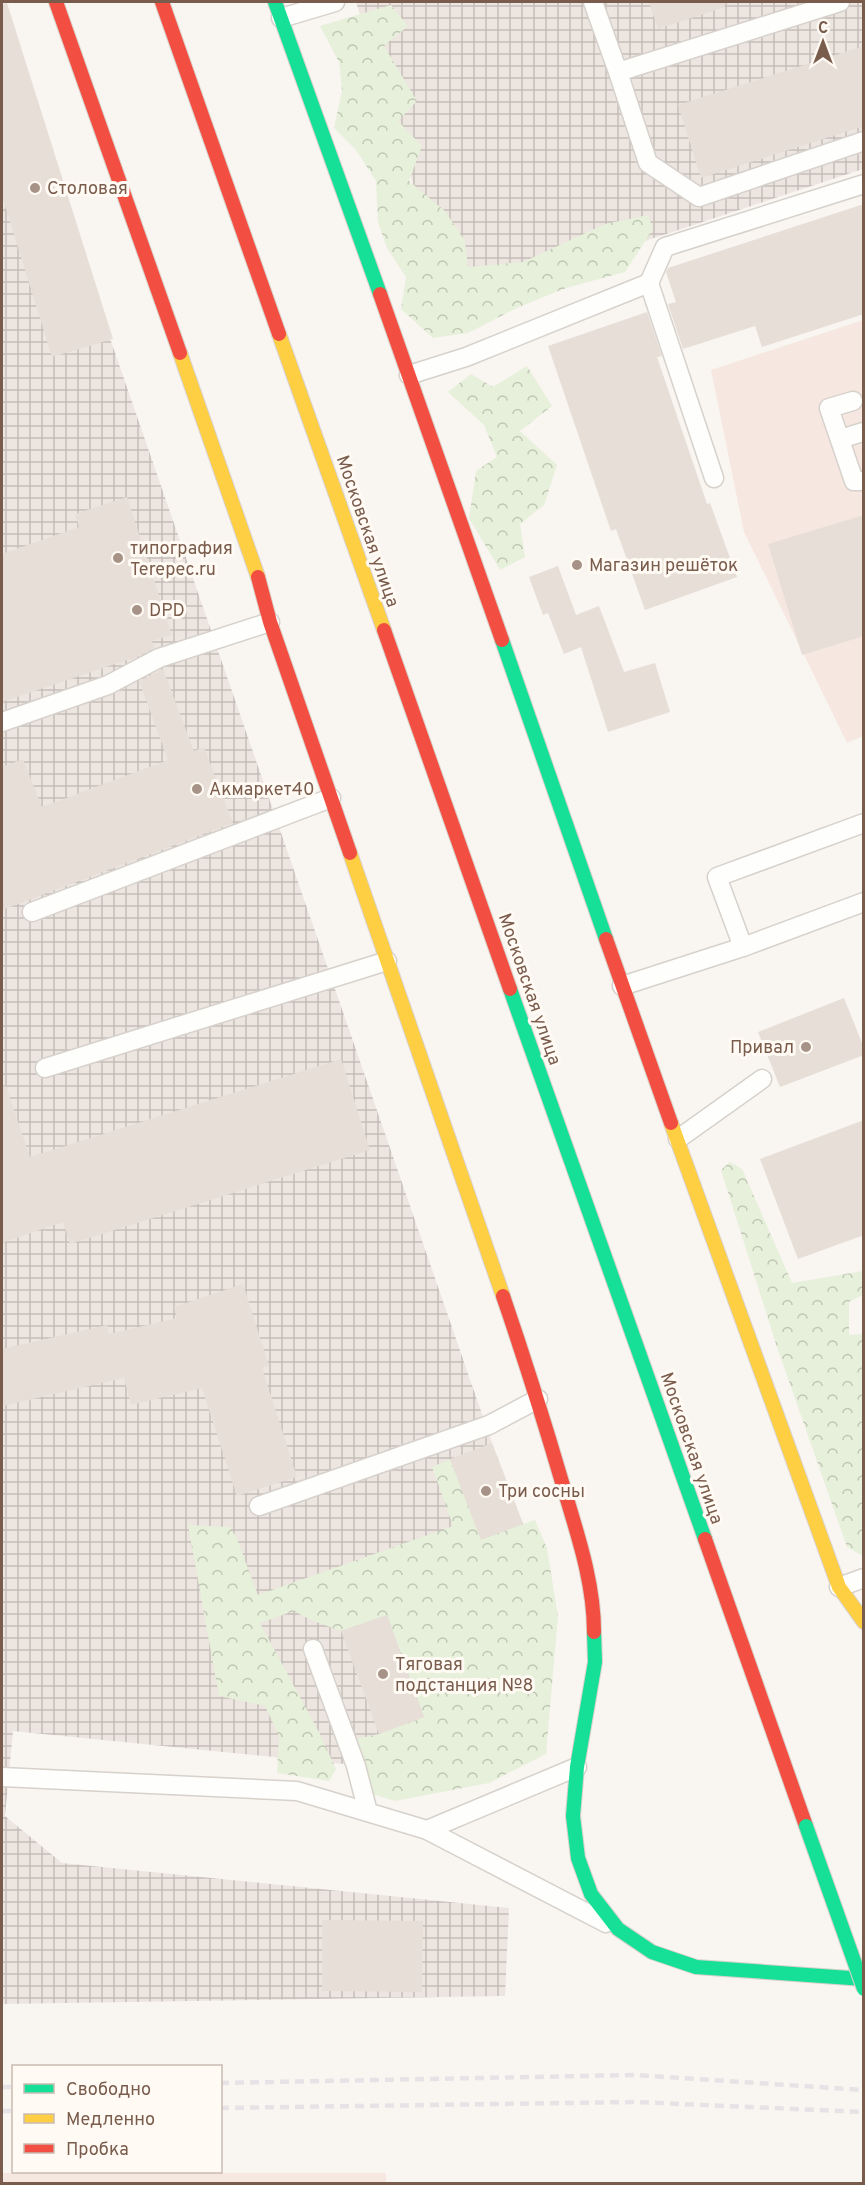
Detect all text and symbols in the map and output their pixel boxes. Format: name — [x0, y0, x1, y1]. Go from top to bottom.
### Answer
north arrow — [793, 12, 853, 72]
text: С — [818, 19, 828, 39]
place label: Столовая — [47, 178, 128, 201]
marker: Столовая — [28, 181, 42, 195]
street label: Московская улица — [330, 453, 403, 610]
place label: типография Terepec.ru — [130, 538, 233, 582]
marker: типография Terepec.ru — [111, 551, 125, 565]
place label: Магазин решёток — [589, 555, 738, 578]
marker: Магазин решёток — [570, 558, 584, 572]
place label: DPD — [149, 600, 185, 623]
marker: DPD — [130, 603, 144, 617]
place label: Акмаркет40 — [209, 779, 315, 802]
marker: Акмаркет40 — [190, 782, 204, 796]
street label: Московская улица — [492, 911, 565, 1068]
place label: Привал — [730, 1037, 794, 1060]
marker: Привал — [799, 1040, 813, 1054]
street label: Московская улица — [654, 1370, 727, 1527]
place label: Три сосны — [498, 1481, 585, 1504]
marker: Три сосны — [479, 1484, 493, 1498]
place label: Тяговая подстанция №8 — [395, 1654, 534, 1698]
marker: Тяговая подстанция №8 — [376, 1667, 390, 1681]
legend — [12, 2065, 222, 2173]
text: Свободно — [66, 2079, 151, 2102]
text: Медленно — [66, 2109, 155, 2132]
text: Пробка — [66, 2139, 129, 2162]

